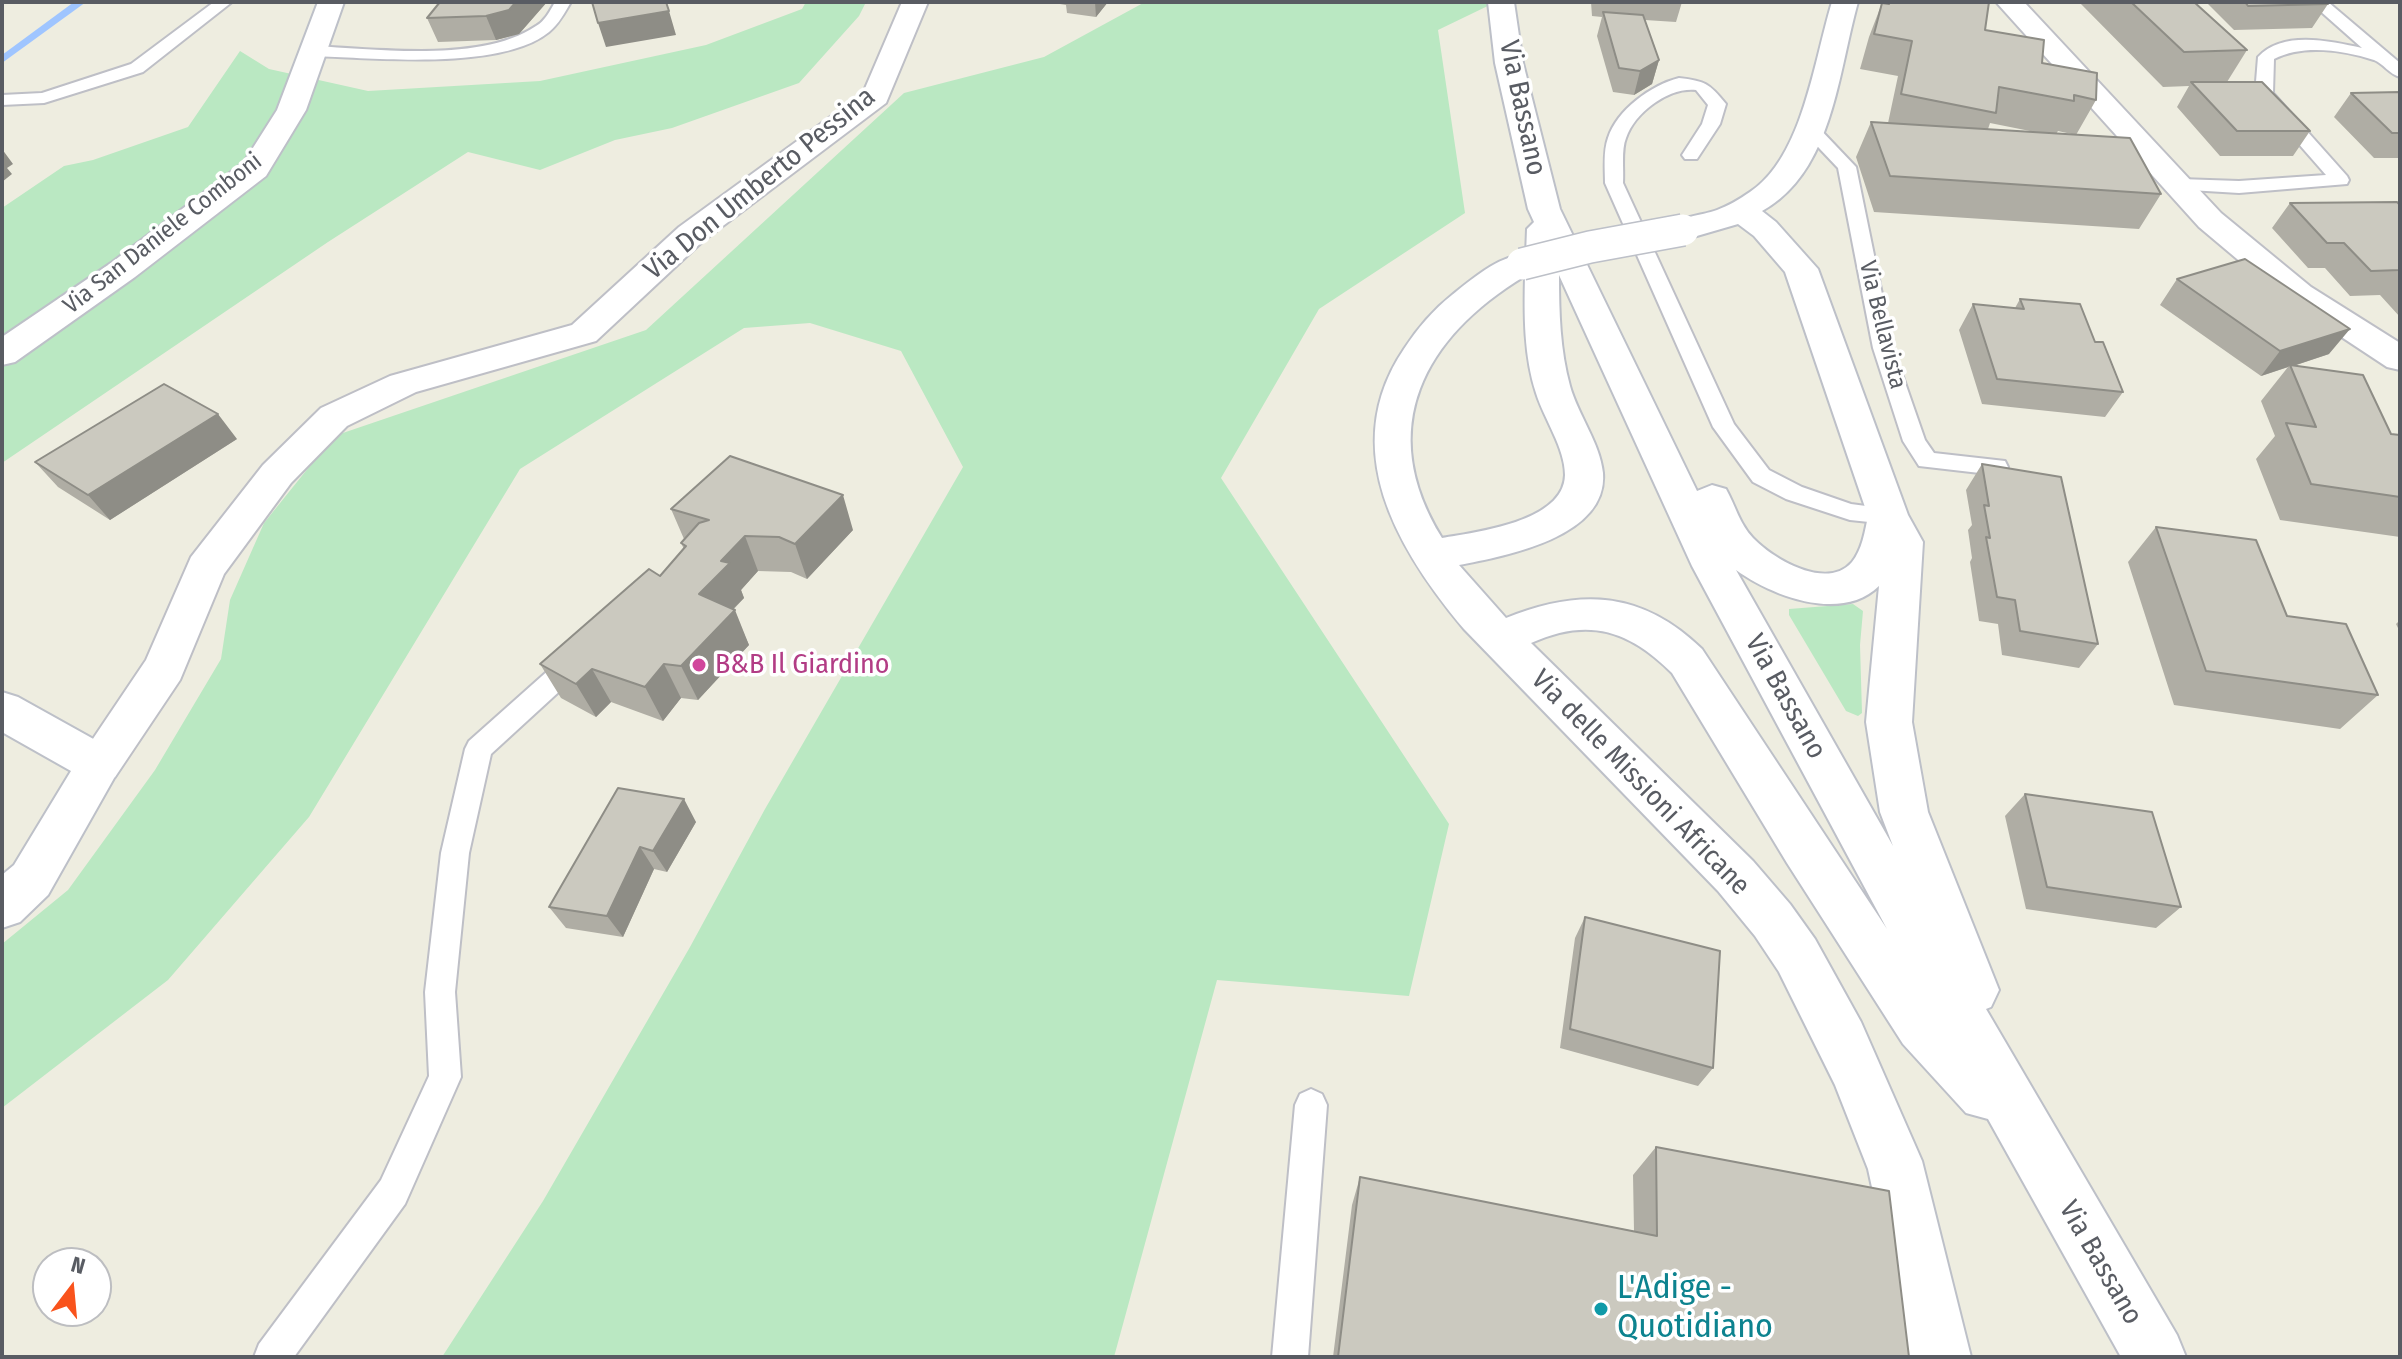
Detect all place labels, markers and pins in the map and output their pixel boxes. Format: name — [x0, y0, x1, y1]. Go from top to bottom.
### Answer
place label: B&B Il Giardino — [715, 648, 889, 682]
marker: B&B Il Giardino — [690, 656, 708, 674]
place label: L'Adige - Quotidiano — [1617, 1269, 1773, 1348]
marker: L'Adige - Quotidiano — [1592, 1300, 1610, 1318]

